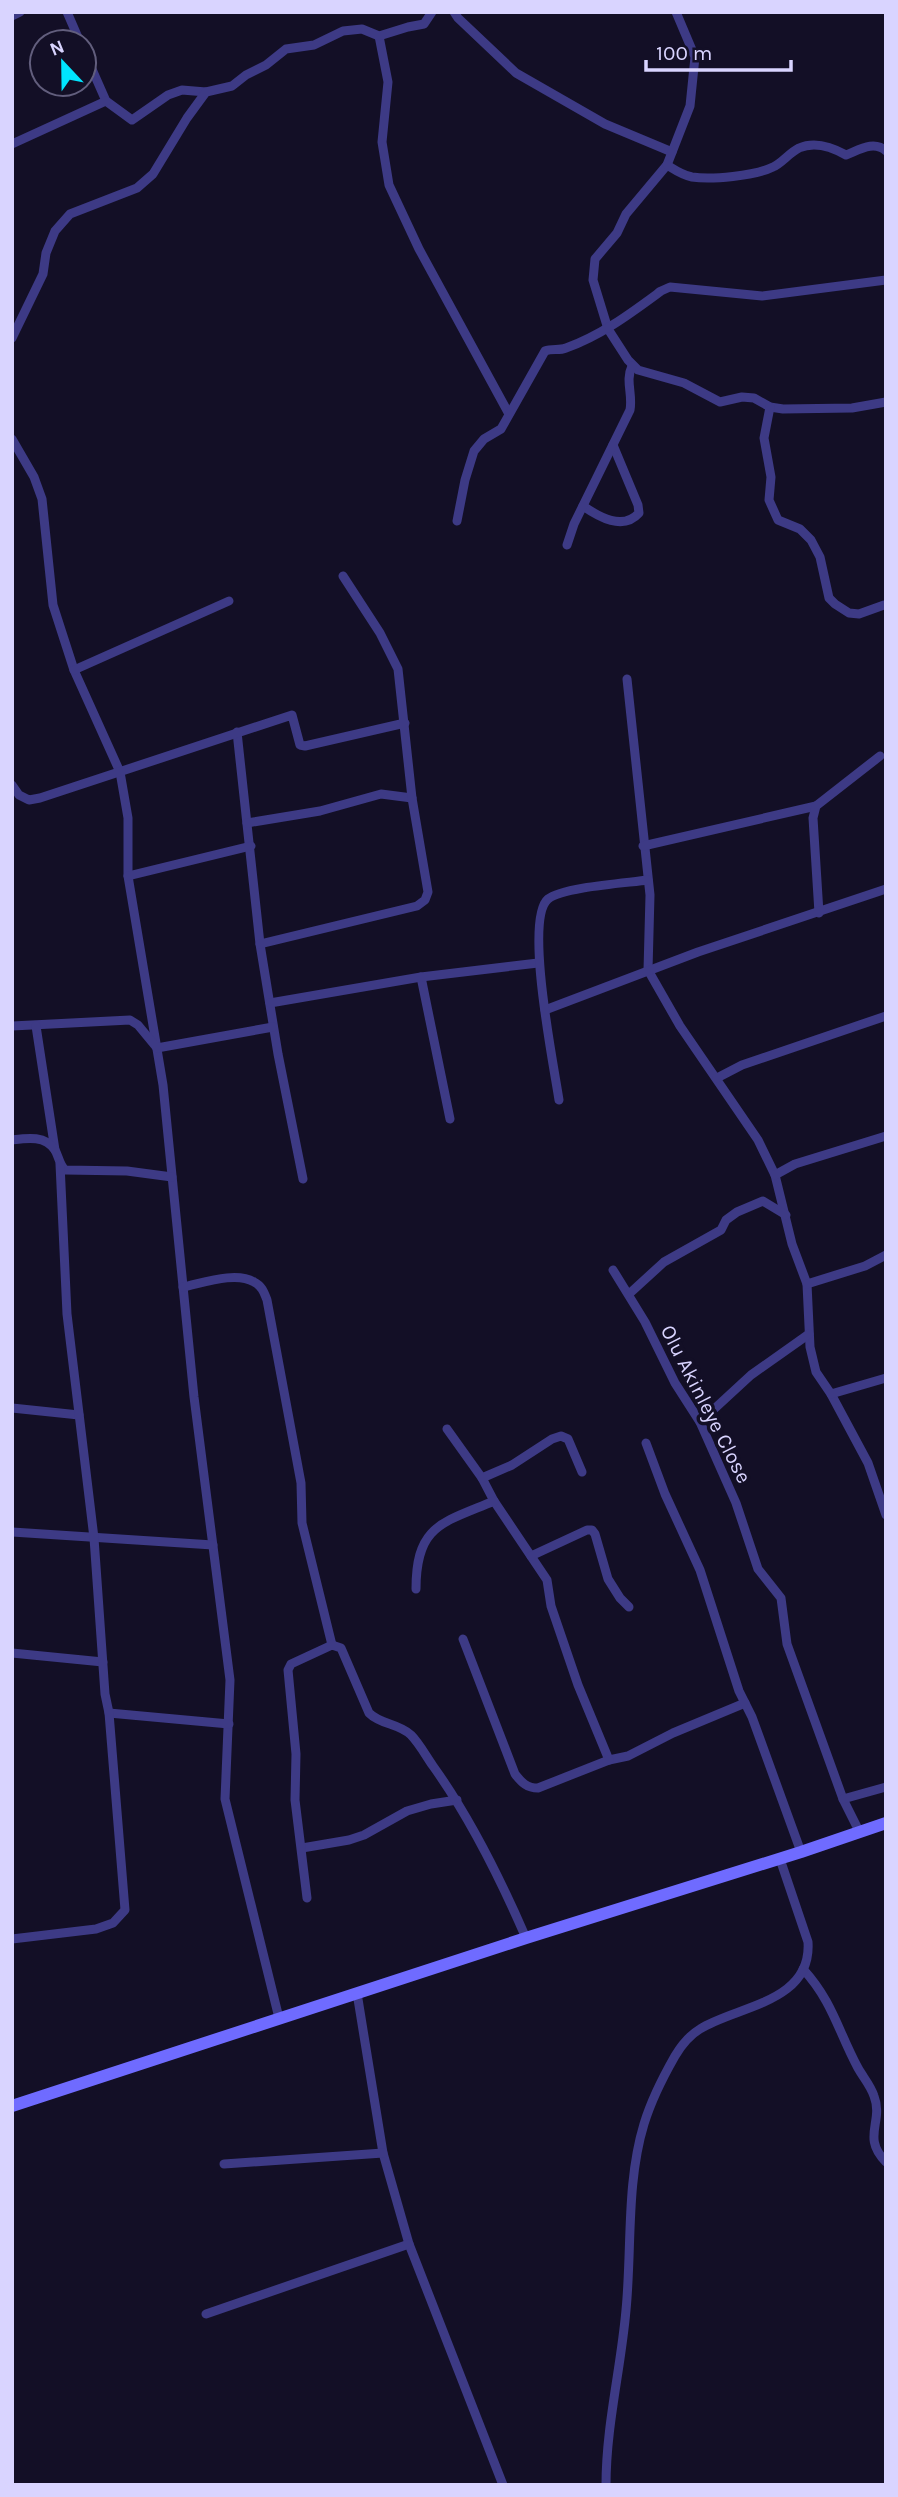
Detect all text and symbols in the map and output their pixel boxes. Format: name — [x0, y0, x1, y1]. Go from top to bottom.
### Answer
north arrow — [28, 28, 98, 98]
scale bar — [646, 28, 791, 72]
text: N — [47, 35, 67, 61]
text: 100 m — [656, 41, 713, 65]
street label: Olu Akinleye Close — [656, 1321, 756, 1487]

